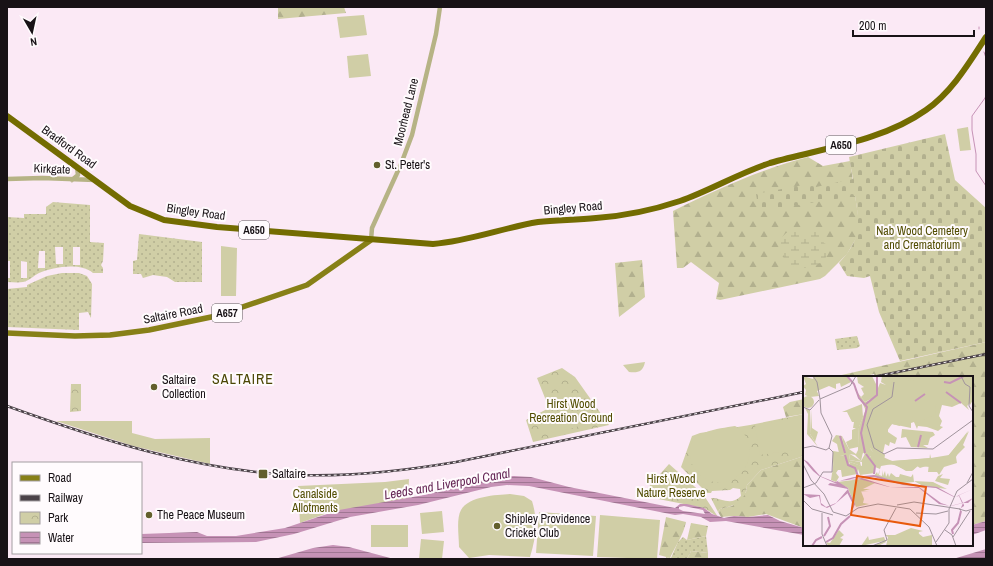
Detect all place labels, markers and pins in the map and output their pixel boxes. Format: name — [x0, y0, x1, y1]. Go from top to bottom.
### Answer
place label: St. Peter's — [385, 157, 430, 173]
marker: St. Peter's — [372, 160, 382, 170]
place label: Saltaire Collection — [162, 372, 206, 402]
marker: Saltaire Collection — [149, 382, 159, 392]
place label: Saltaire — [272, 466, 306, 482]
marker: Saltaire — [257, 468, 269, 480]
place label: The Peace Museum — [157, 507, 245, 523]
marker: The Peace Museum — [144, 510, 154, 520]
place label: Shipley Providence Cricket Club — [505, 511, 590, 541]
marker: Shipley Providence Cricket Club — [492, 521, 502, 531]

